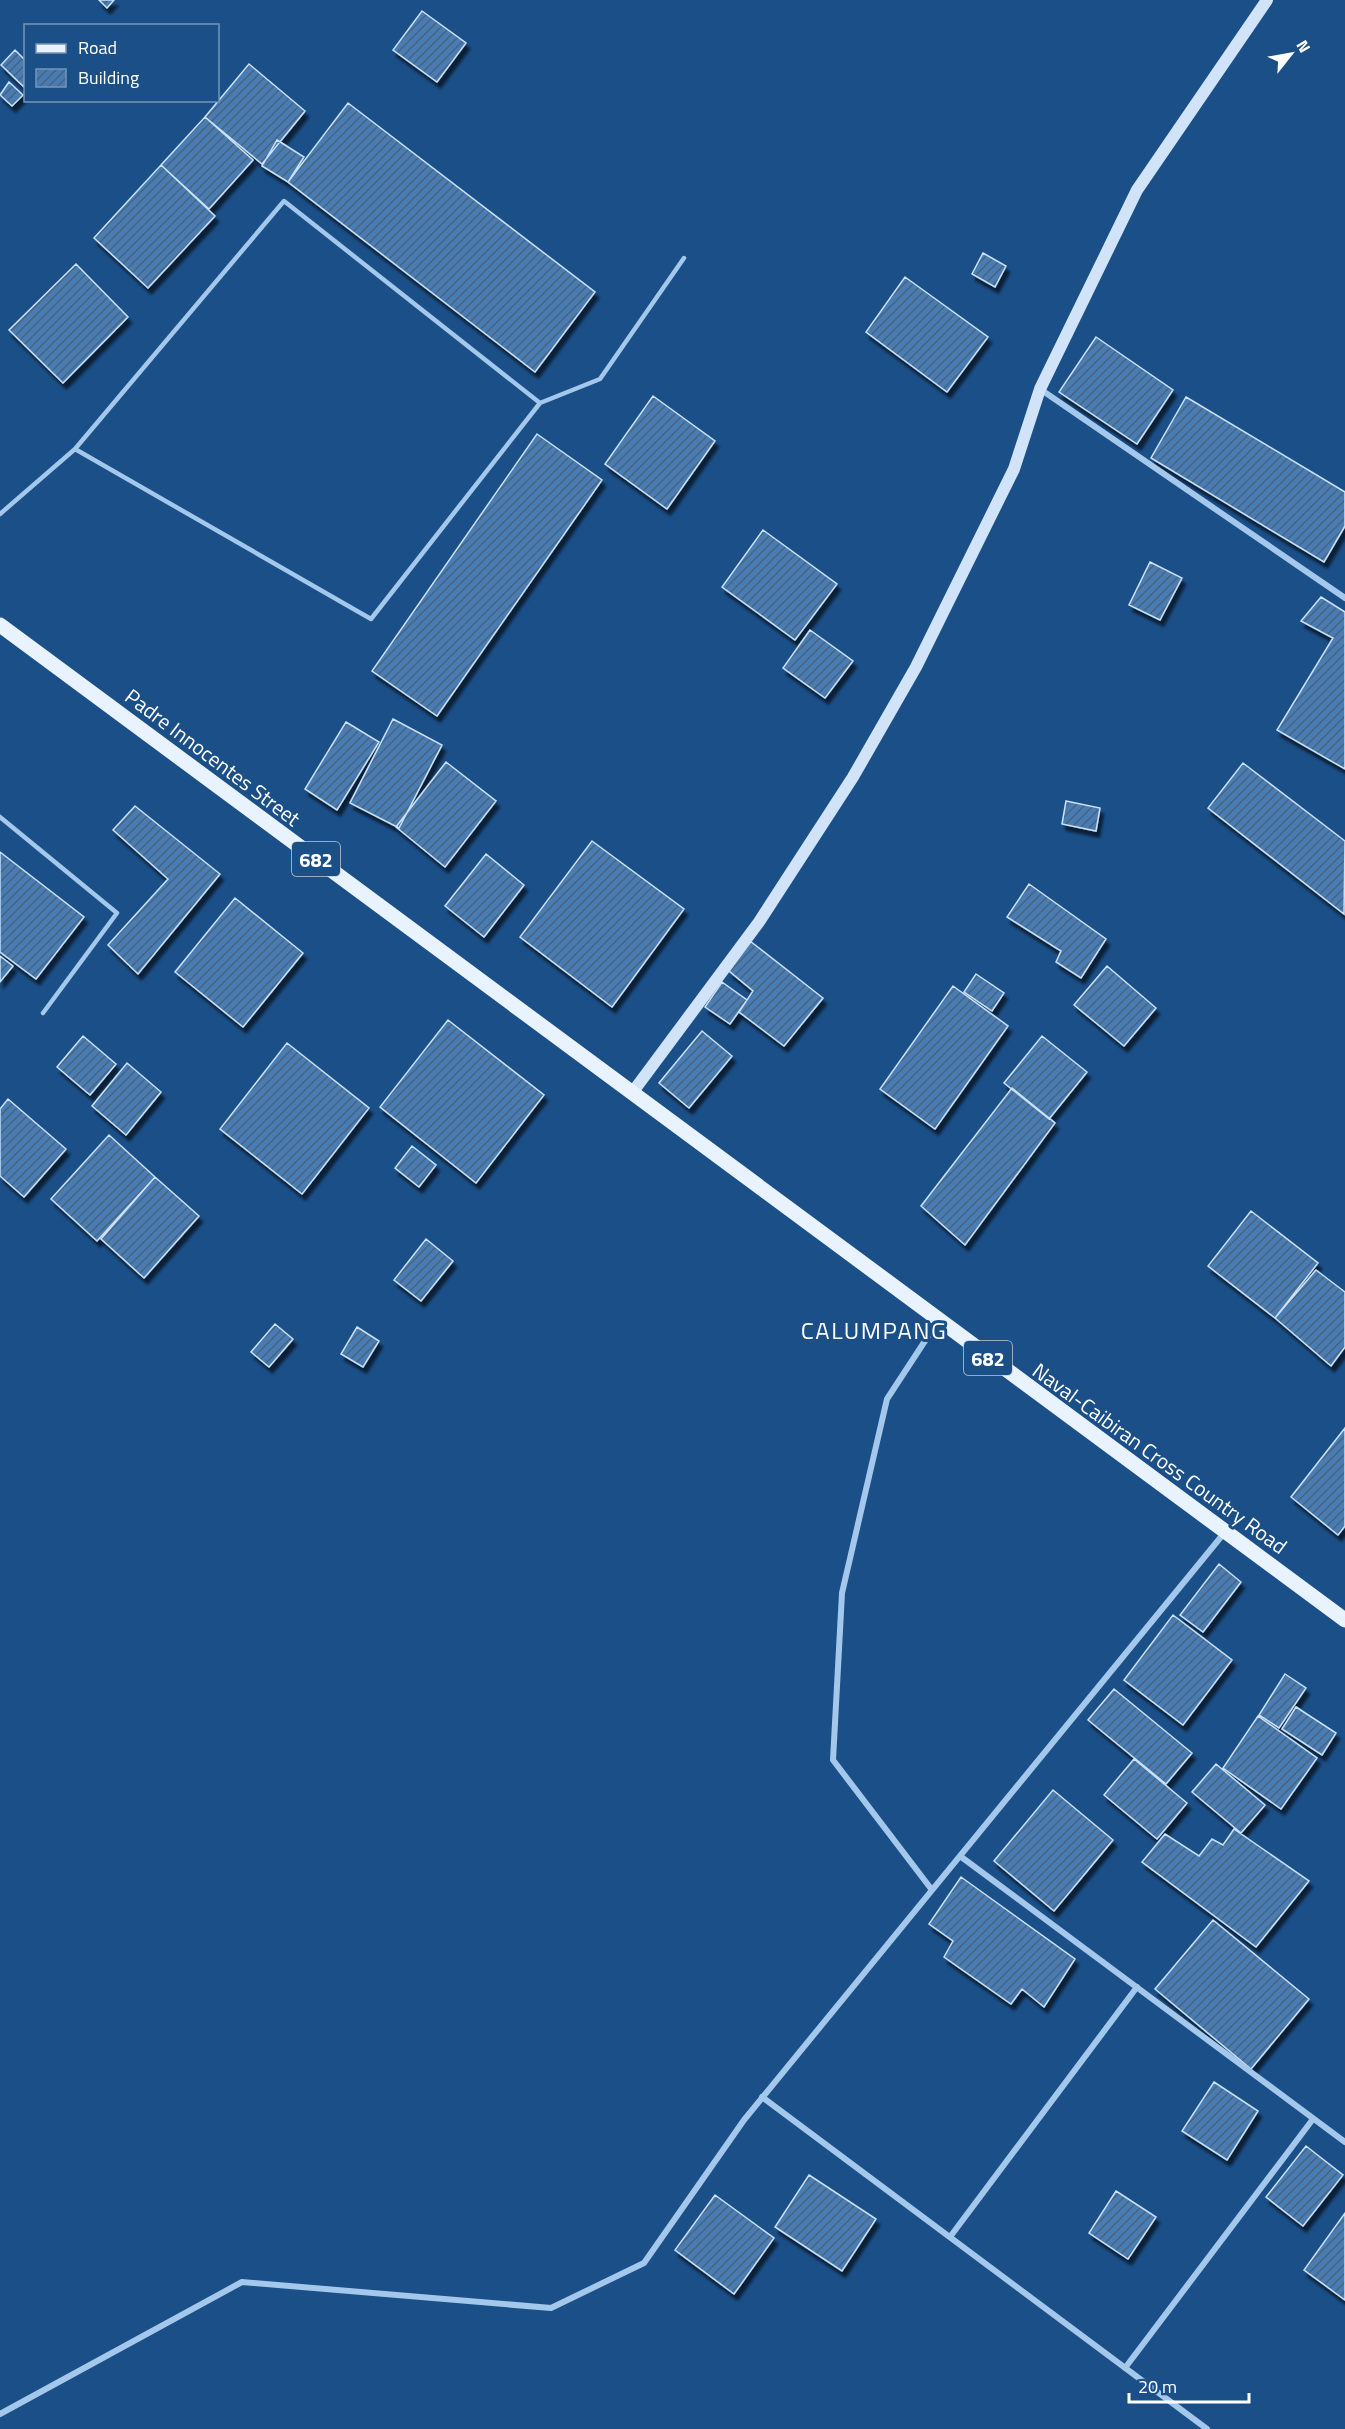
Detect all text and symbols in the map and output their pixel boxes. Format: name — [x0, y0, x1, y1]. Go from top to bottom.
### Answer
legend — [24, 24, 219, 102]
north arrow — [1261, 24, 1321, 84]
text: Road — [78, 34, 117, 61]
text: N — [1291, 35, 1317, 57]
text: Building — [78, 64, 139, 91]
street label: Padre Innocentes Street — [119, 680, 308, 834]
road number: 682 — [292, 842, 340, 876]
district label: CALUMPANG — [801, 1312, 947, 1348]
road number: 682 — [964, 1341, 1012, 1375]
street label: Naval-Caibiran Cross Country Road — [1026, 1354, 1294, 1562]
scale bar — [1129, 2366, 1249, 2404]
text: 20 m — [1138, 2373, 1177, 2400]

